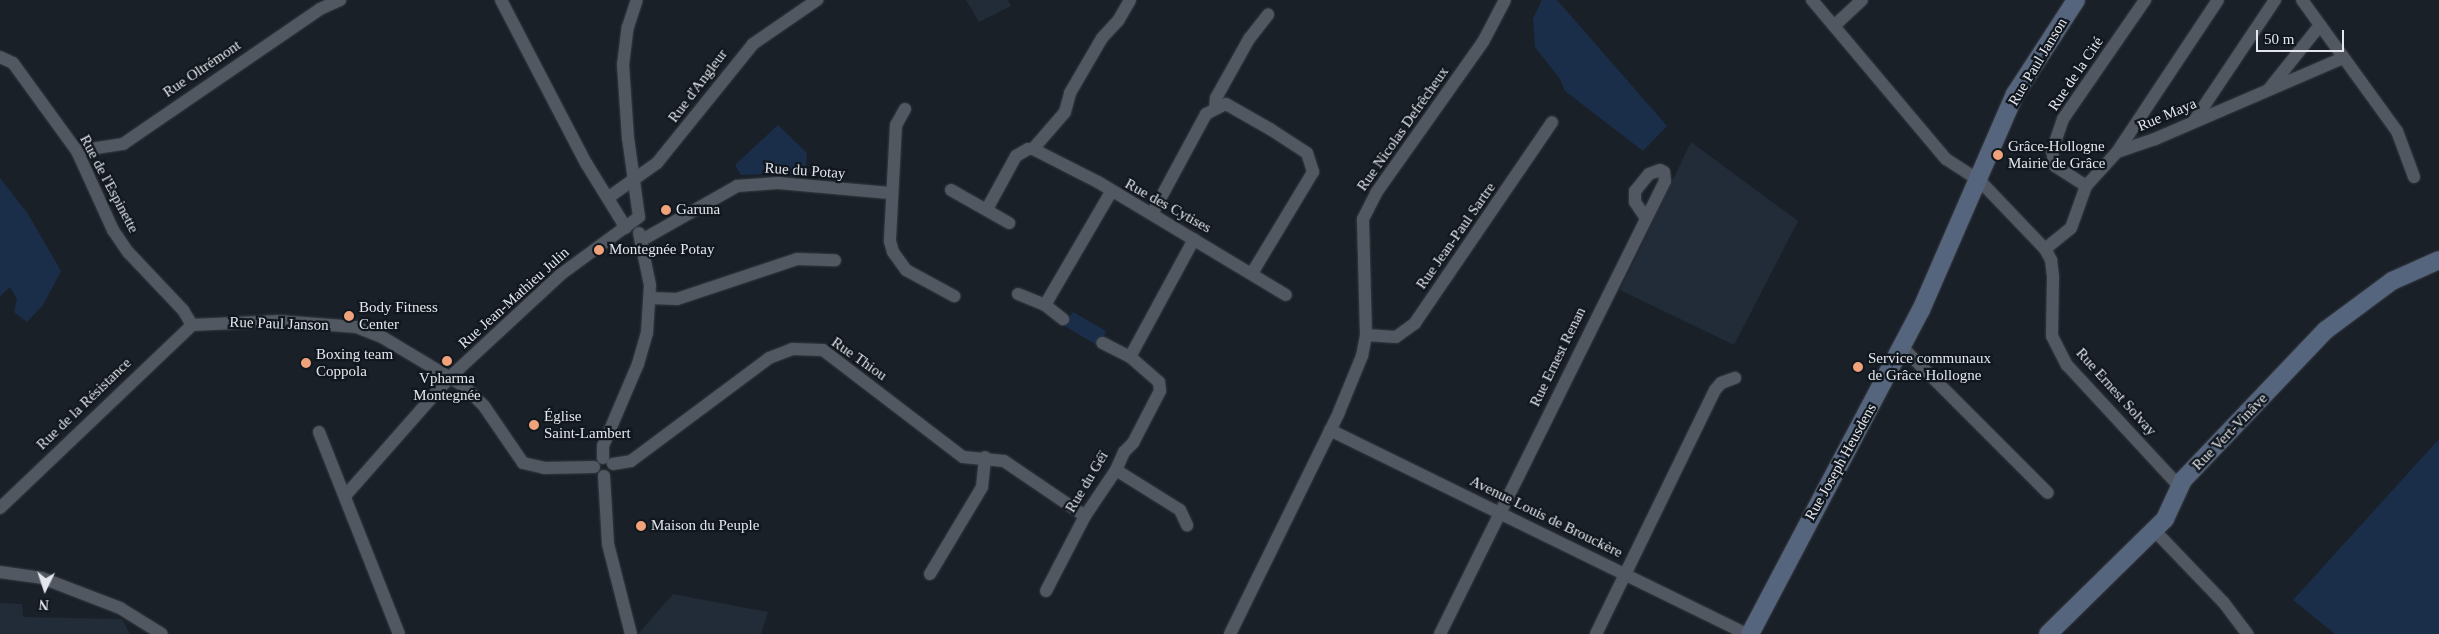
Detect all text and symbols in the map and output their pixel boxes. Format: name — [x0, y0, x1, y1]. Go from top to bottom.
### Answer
street label: Rue Paul Janson — [2005, 15, 2071, 109]
scale bar — [2259, 20, 2346, 52]
text: 50 m — [2264, 31, 2294, 47]
street label: Rue de la Cité — [2045, 34, 2107, 114]
street label: Rue Oltrémont — [160, 36, 244, 102]
street label: Rue d'Angleur — [665, 46, 731, 126]
street label: Rue Nicolas Defrêcheux — [1353, 63, 1453, 195]
street label: Rue Maya — [2135, 95, 2199, 135]
street label: Rue de l'Espinette — [76, 132, 142, 236]
place label: Grâce-Hollogne Mairie de Grâce — [2008, 137, 2105, 172]
marker: Grâce-Hollogne Mairie de Grâce — [1992, 149, 2004, 161]
street label: Rue du Potay — [764, 159, 846, 183]
street label: Rue des Cytises — [1122, 175, 1214, 237]
street label: Rue Jean-Paul Sartre — [1413, 179, 1499, 293]
place label: Garuna — [676, 201, 720, 219]
marker: Garuna — [660, 204, 672, 216]
place label: Montegnée Potay — [609, 241, 714, 259]
street label: Rue Jean-Mathieu Julin — [455, 244, 573, 352]
marker: Montegnée Potay — [593, 244, 605, 256]
place label: Body Fitness Center — [359, 298, 438, 333]
street label: Rue Ernest Renan — [1526, 304, 1590, 410]
marker: Body Fitness Center — [343, 310, 355, 322]
street label: Rue Paul Janson — [229, 313, 329, 335]
street label: Rue Thiou — [828, 333, 890, 385]
street label: Rue Ernest Solvay — [2072, 344, 2160, 440]
place label: Boxing team Coppola — [316, 345, 393, 380]
place label: Service communaux de Grâce Hollogne — [1868, 349, 1991, 384]
street label: Rue de la Résistance — [33, 354, 135, 454]
marker: Vpharma Montegnée — [441, 355, 453, 367]
marker: Boxing team Coppola — [300, 357, 312, 369]
marker: Service communaux de Grâce Hollogne — [1852, 361, 1864, 373]
place label: Vpharma Montegnée — [413, 369, 481, 404]
street label: Rue Vert-Vinâve — [2189, 390, 2271, 474]
street label: Rue Joseph Heusdens — [1801, 400, 1881, 524]
place label: Église Saint-Lambert — [544, 407, 631, 442]
marker: Église Saint-Lambert — [528, 419, 540, 431]
street label: Rue du Géï — [1062, 448, 1112, 516]
street label: Avenue Louis de Brouckère — [1467, 472, 1625, 562]
place label: Maison du Peuple — [651, 517, 759, 535]
marker: Maison du Peuple — [635, 520, 647, 532]
north arrow — [20, 564, 70, 614]
text: N — [38, 597, 49, 612]

